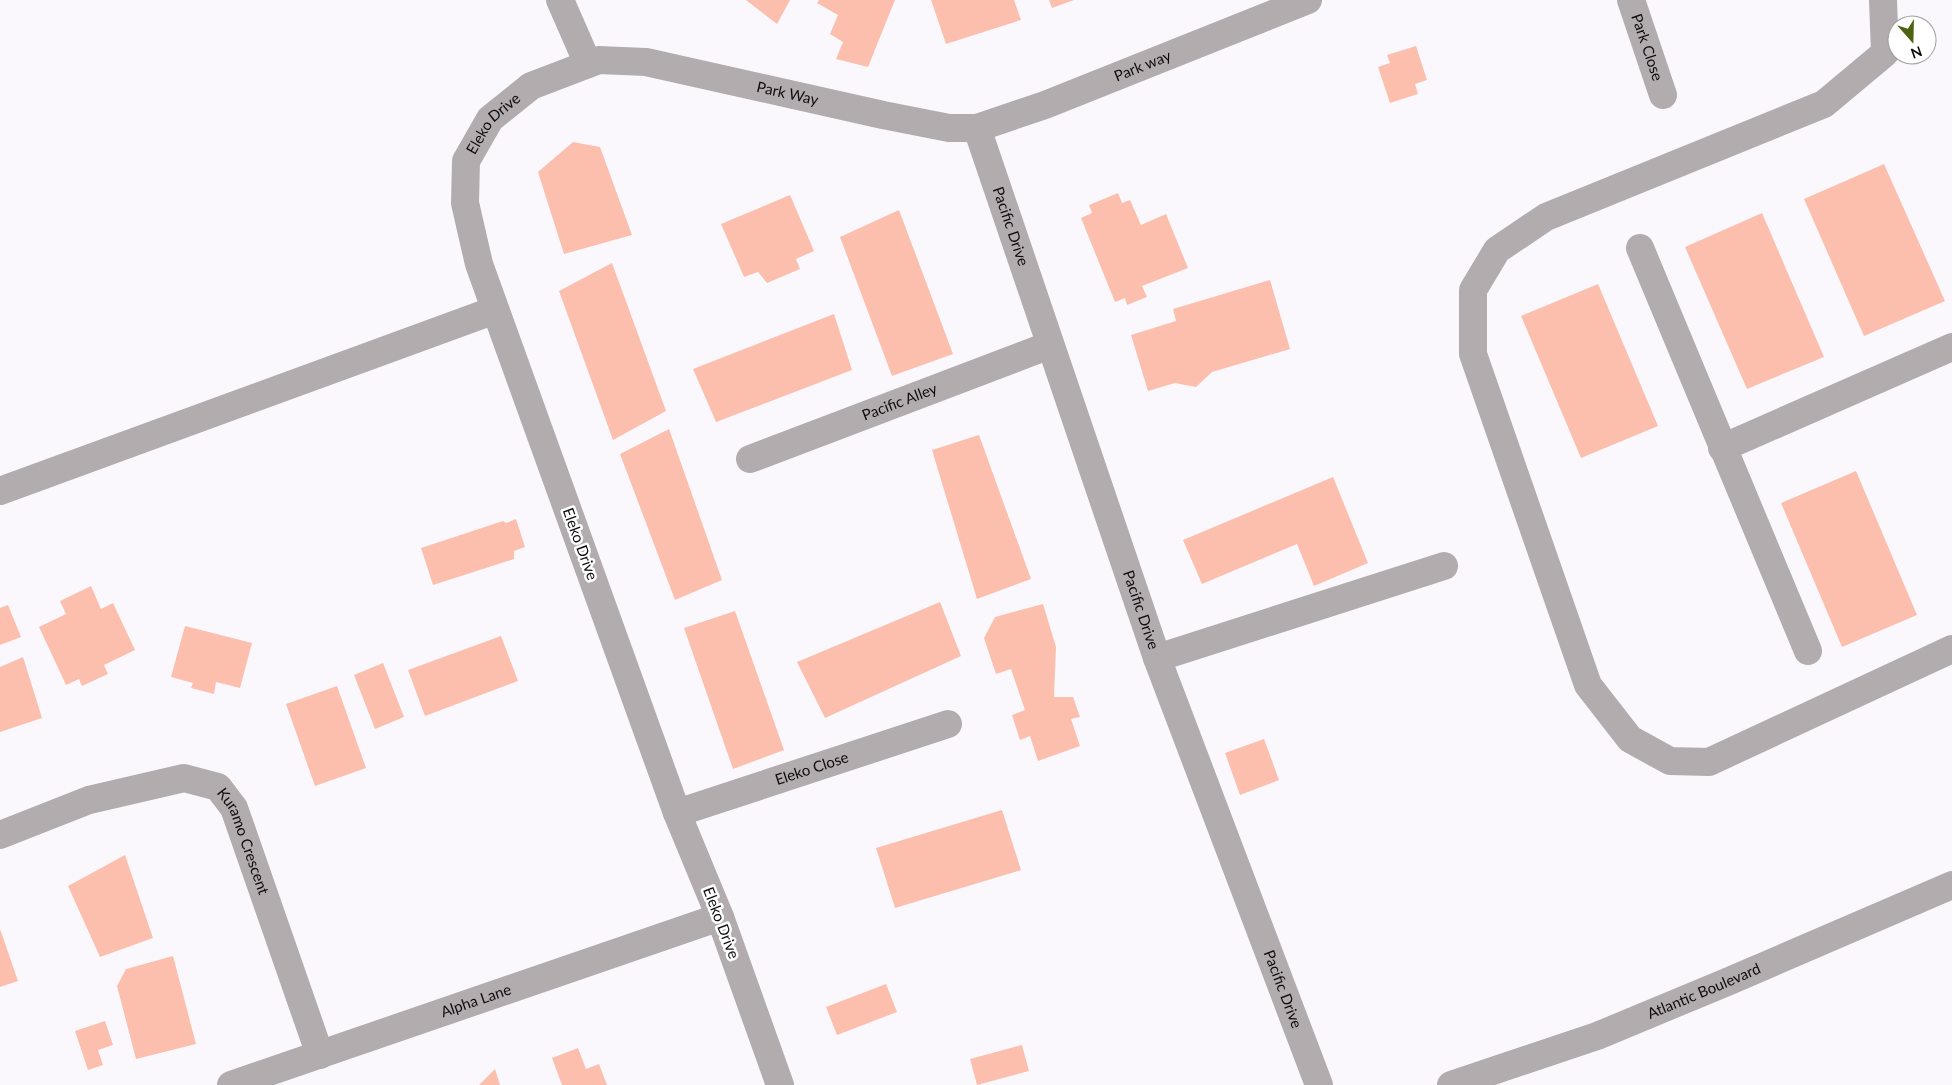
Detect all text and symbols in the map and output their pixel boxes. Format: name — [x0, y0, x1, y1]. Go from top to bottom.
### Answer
street label: Park Close — [1628, 11, 1668, 83]
north arrow — [1887, 15, 1937, 65]
text: N — [1909, 43, 1925, 63]
street label: Park way — [1111, 46, 1174, 85]
street label: Park Way — [755, 77, 821, 108]
street label: Eleko Drive — [462, 88, 523, 157]
street label: Pacific Drive — [990, 184, 1033, 268]
street label: Pacific Alley — [859, 379, 939, 424]
street label: Eleko Drive — [560, 505, 602, 582]
street label: Pacific Drive — [1120, 568, 1163, 652]
street label: Eleko Close — [773, 747, 851, 788]
street label: Kuramo Crescent — [214, 784, 274, 897]
street label: Eleko Drive — [700, 884, 744, 961]
street label: Pacific Drive — [1261, 947, 1307, 1031]
street label: Atlantic Boulevard — [1644, 959, 1763, 1022]
street label: Alpha Lane — [438, 979, 513, 1020]

